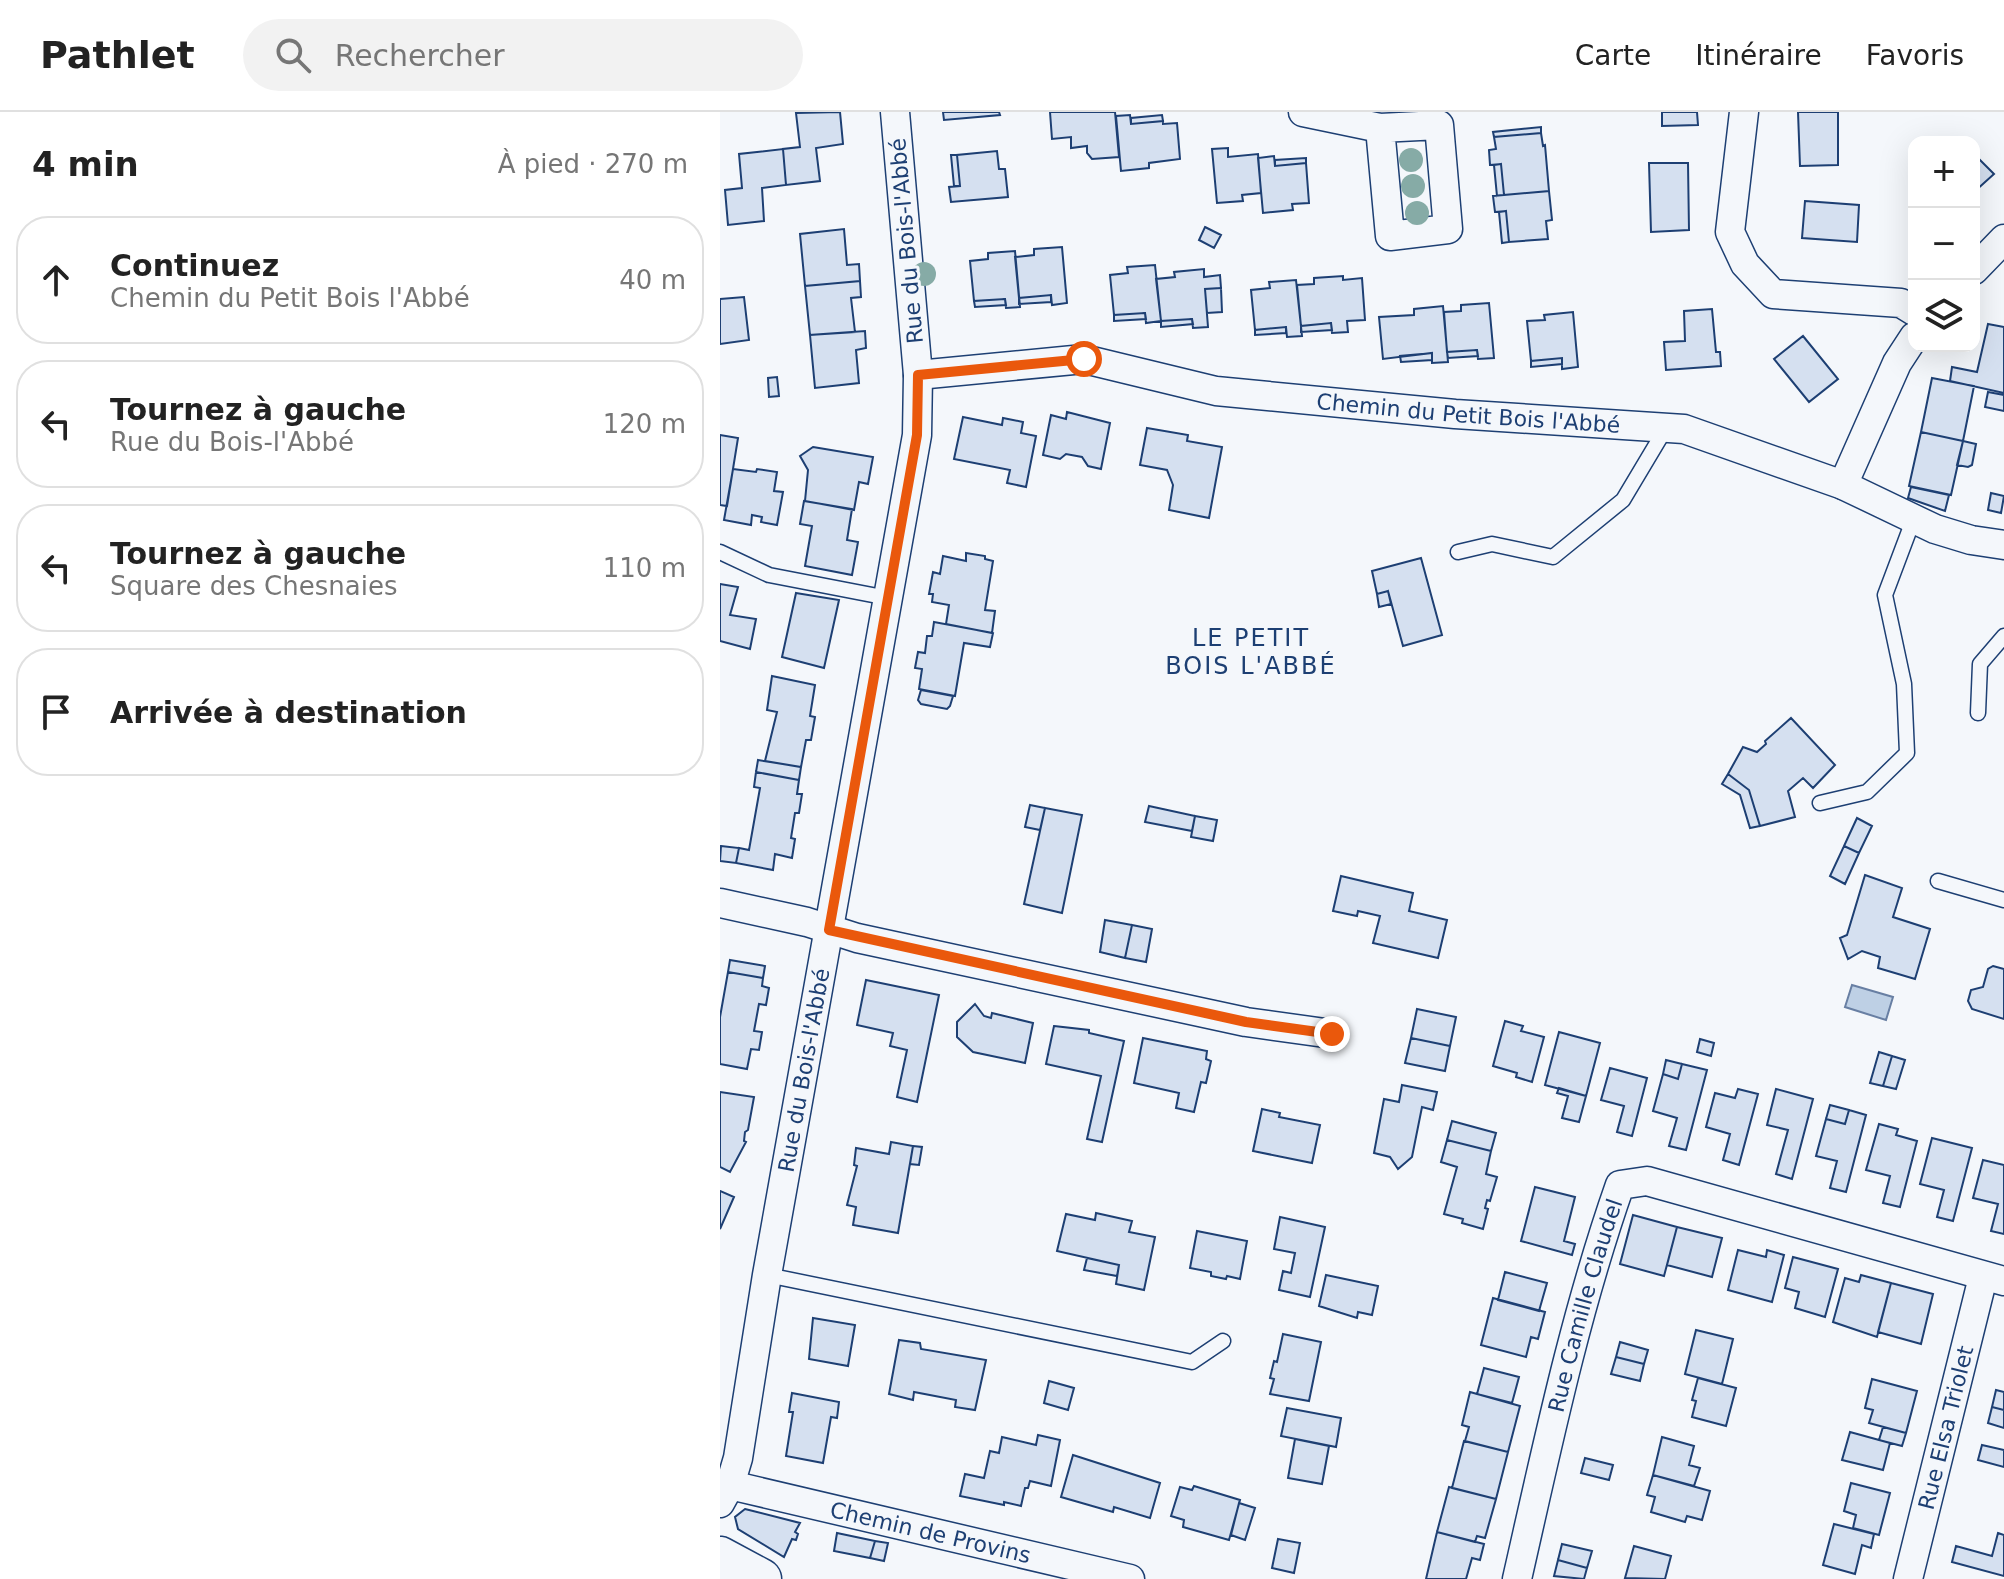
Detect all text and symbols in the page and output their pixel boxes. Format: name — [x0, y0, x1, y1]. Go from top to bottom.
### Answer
search box — [243, 19, 803, 91]
text: Pathlet — [40, 33, 195, 77]
icon: search — [271, 33, 315, 77]
text: Rechercher — [335, 38, 505, 73]
text: Carte — [1575, 39, 1651, 72]
text: Itinéraire — [1695, 39, 1822, 72]
text: Favoris — [1866, 39, 1964, 72]
map controls — [1908, 136, 1980, 352]
button: + — [1908, 136, 1980, 208]
street label: Rue du Bois-l'Abbé — [885, 137, 928, 345]
text: 4 min — [32, 144, 139, 184]
text: À pied · 270 m — [498, 149, 688, 179]
button: − — [1908, 208, 1980, 280]
text: Continuez — [110, 248, 279, 283]
icon: ahead — [34, 258, 78, 302]
text: 40 m — [619, 265, 686, 295]
button: layers — [1908, 280, 1980, 352]
text: Chemin du Petit Bois l'Abbé — [110, 283, 470, 313]
route start — [1066, 341, 1102, 377]
street label: Chemin du Petit Bois l'Abbé — [1315, 389, 1621, 438]
text: Tournez à gauche — [110, 392, 406, 427]
icon: left — [34, 402, 78, 446]
text: 120 m — [603, 409, 686, 439]
text: Rue du Bois-l'Abbé — [110, 427, 354, 457]
text: Tournez à gauche — [110, 536, 406, 571]
icon: left — [34, 546, 78, 590]
text: 110 m — [603, 553, 686, 583]
text: Square des Chesnaies — [110, 571, 397, 601]
district label: LE PETIT BOIS L'ABBÉ — [1165, 624, 1337, 680]
icon: arrive — [34, 690, 78, 734]
text: Arrivée à destination — [110, 695, 467, 730]
street label: Rue du Bois-l'Abbé — [774, 966, 835, 1174]
route end — [1314, 1016, 1350, 1052]
street label: Rue Camille Claudel — [1544, 1195, 1627, 1415]
street label: Rue Elsa Triolet — [1914, 1343, 1979, 1512]
street label: Chemin de Provins — [828, 1497, 1033, 1568]

